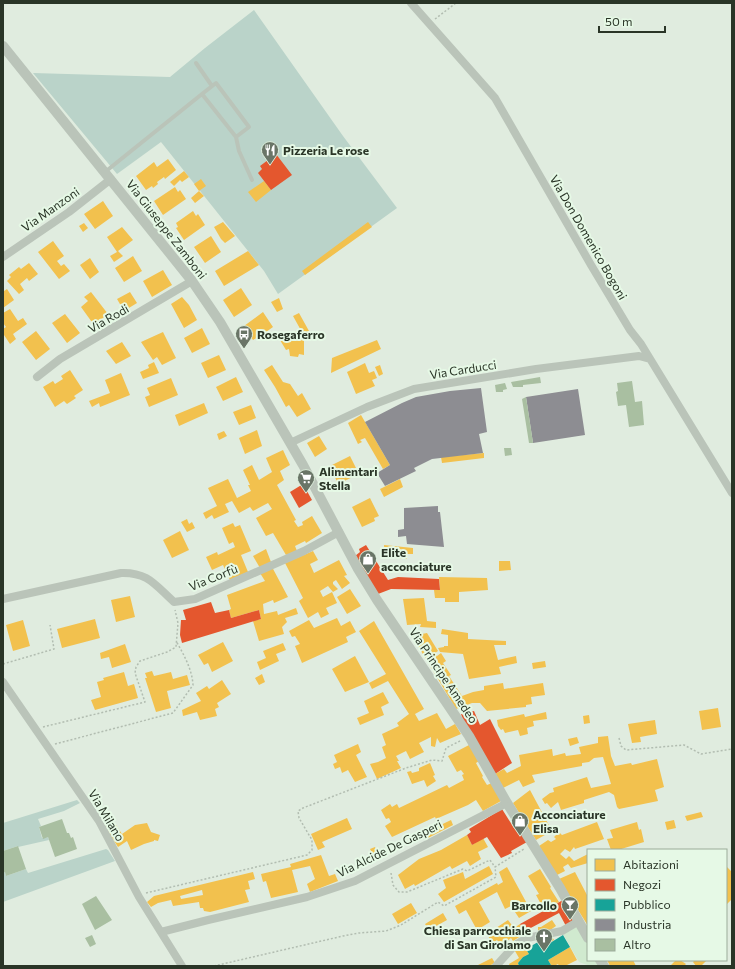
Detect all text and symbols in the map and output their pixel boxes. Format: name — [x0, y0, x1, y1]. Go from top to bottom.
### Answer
scale bar — [599, 8, 665, 34]
text: 50 m — [605, 14, 633, 28]
restaurant icon: Pizzeria Le rose — [260, 140, 280, 165]
place label: Pizzeria Le rose — [283, 143, 369, 157]
street label: Via Don Domenico Bogoni — [548, 172, 630, 302]
street label: Via Giuseppe Zamboni — [124, 177, 210, 281]
street label: Via Manzoni — [18, 184, 82, 234]
street label: Via Rodi — [85, 301, 131, 335]
bus stop icon: Rosegaferro — [234, 324, 254, 349]
place label: Rosegaferro — [257, 327, 325, 341]
street label: Via Carducci — [429, 357, 497, 381]
place label: Alimentari Stella — [319, 464, 378, 492]
supermarket icon: Alimentari Stella — [296, 468, 316, 493]
place label: Elite acconciature — [381, 545, 452, 573]
shop icon: Elite acconciature — [358, 549, 378, 574]
street label: Via Corfù — [186, 561, 240, 593]
street label: Via Principe Amedeo — [407, 624, 481, 726]
street label: Via Milano — [86, 787, 128, 843]
place label: Acconciature Elisa — [533, 807, 606, 835]
shop icon: Acconciature Elisa — [510, 811, 530, 836]
street label: Via Alcide De Gasperi — [334, 816, 444, 880]
legend — [587, 849, 727, 961]
text: Abitazioni — [623, 857, 679, 871]
text: Negozi — [623, 877, 661, 891]
bar icon: Barcollo — [560, 895, 580, 920]
text: Pubblico — [623, 897, 671, 911]
place label: Barcollo — [511, 898, 557, 912]
text: Industria — [623, 917, 671, 931]
place label: Chiesa parrocchiale di San Girolamo — [424, 923, 531, 951]
church icon: Chiesa parrocchiale di San Girolamo — [534, 927, 554, 952]
text: Altro — [623, 937, 651, 951]

